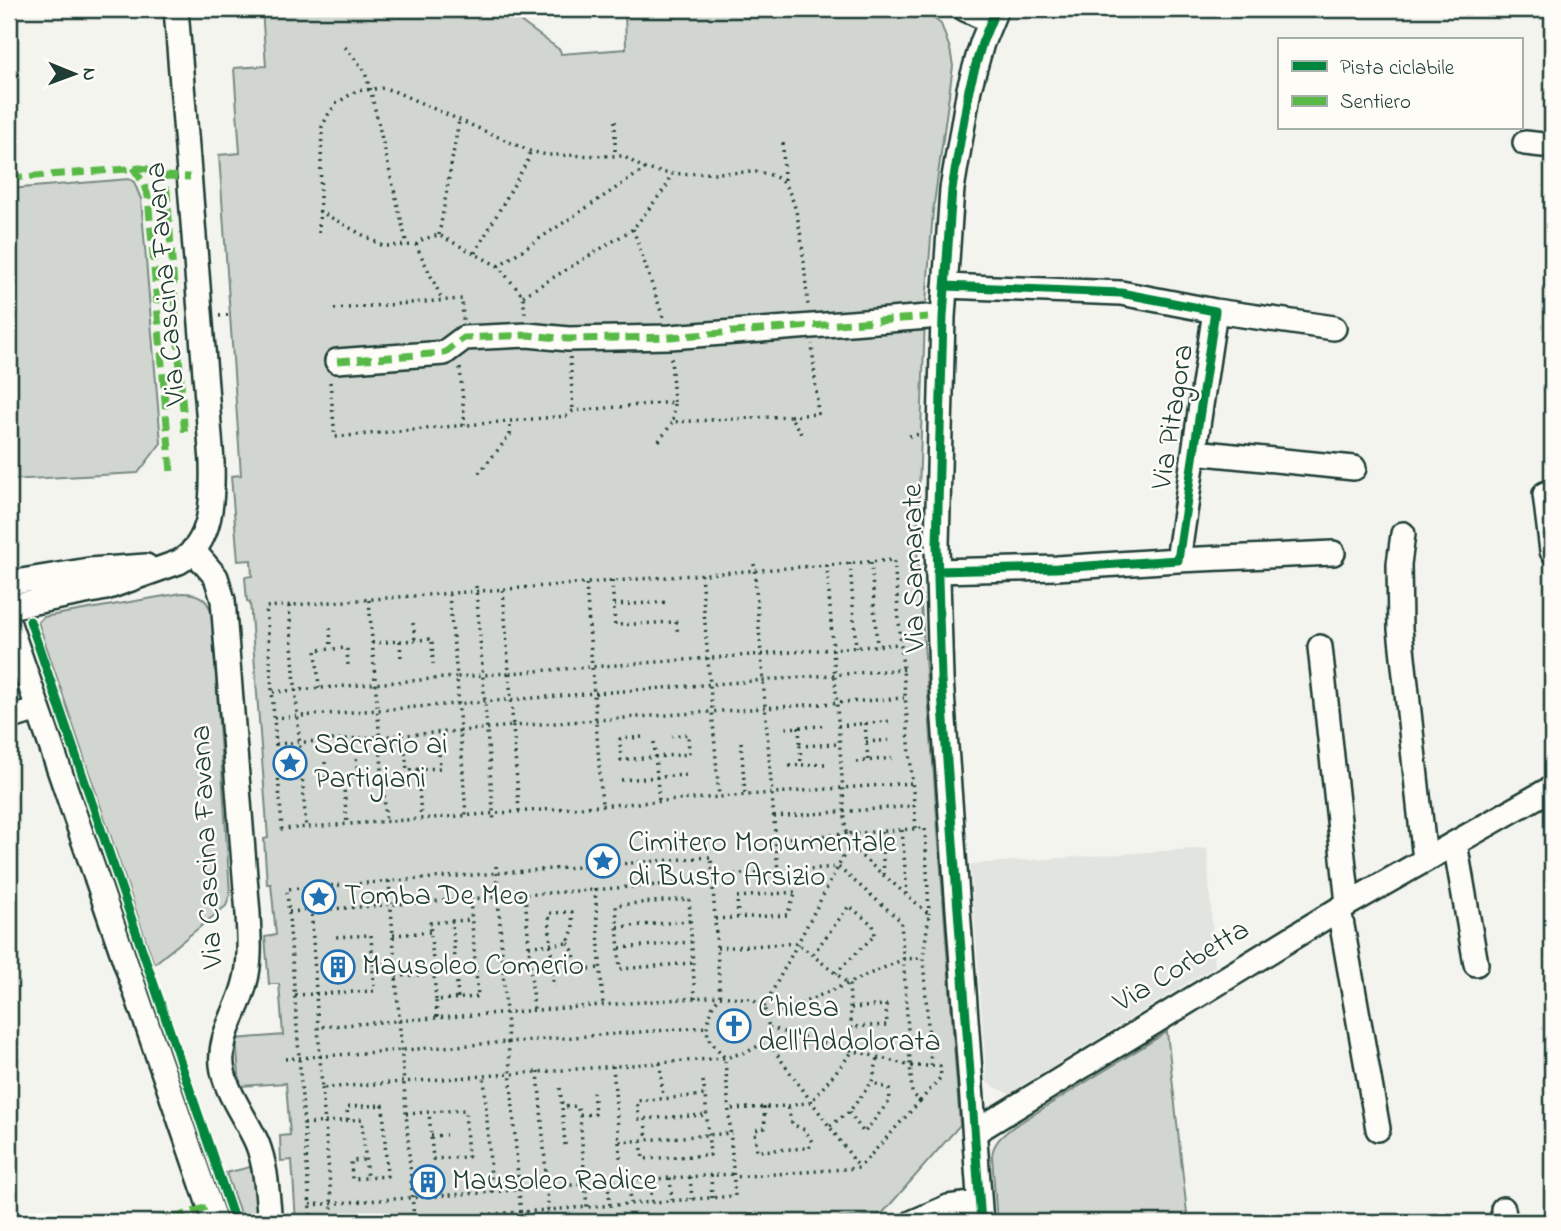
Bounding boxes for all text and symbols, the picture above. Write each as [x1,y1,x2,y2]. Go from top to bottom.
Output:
north arrow [38,38,108,108]
legend [1278,38,1522,130]
text: Pista ciclabile [1340,54,1455,84]
text: N [75,68,102,81]
text: Sentiero [1340,88,1411,118]
street label: Via Cascina Favana [134,160,200,409]
street label: Via Pitagora [1141,341,1207,494]
street label: Via Samarate [892,483,938,654]
street label: Via Cascina Favana [180,724,236,971]
place label: Sacrario ai Partigiani [314,724,448,802]
place icon: Sacrario ai Partigiani [271,744,309,782]
place label: Cimitero Monumentale di Busto Arsizio [628,822,897,900]
place icon: Cimitero Monumentale di Busto Arsizio [584,842,622,880]
place label: Tomba De Meo [344,875,529,919]
place icon: Tomba De Meo [300,878,338,916]
street label: Via Corbetta [1105,909,1258,1025]
place label: Mausoleo Comerio [362,945,584,989]
building icon: Mausoleo Comerio [319,948,357,986]
place label: Chiesa dell'Addolorata [758,987,941,1065]
church icon: Chiesa dell'Addolorata [715,1007,753,1045]
place label: Mausoleo Radice [452,1160,657,1204]
building icon: Mausoleo Radice [409,1163,447,1201]

